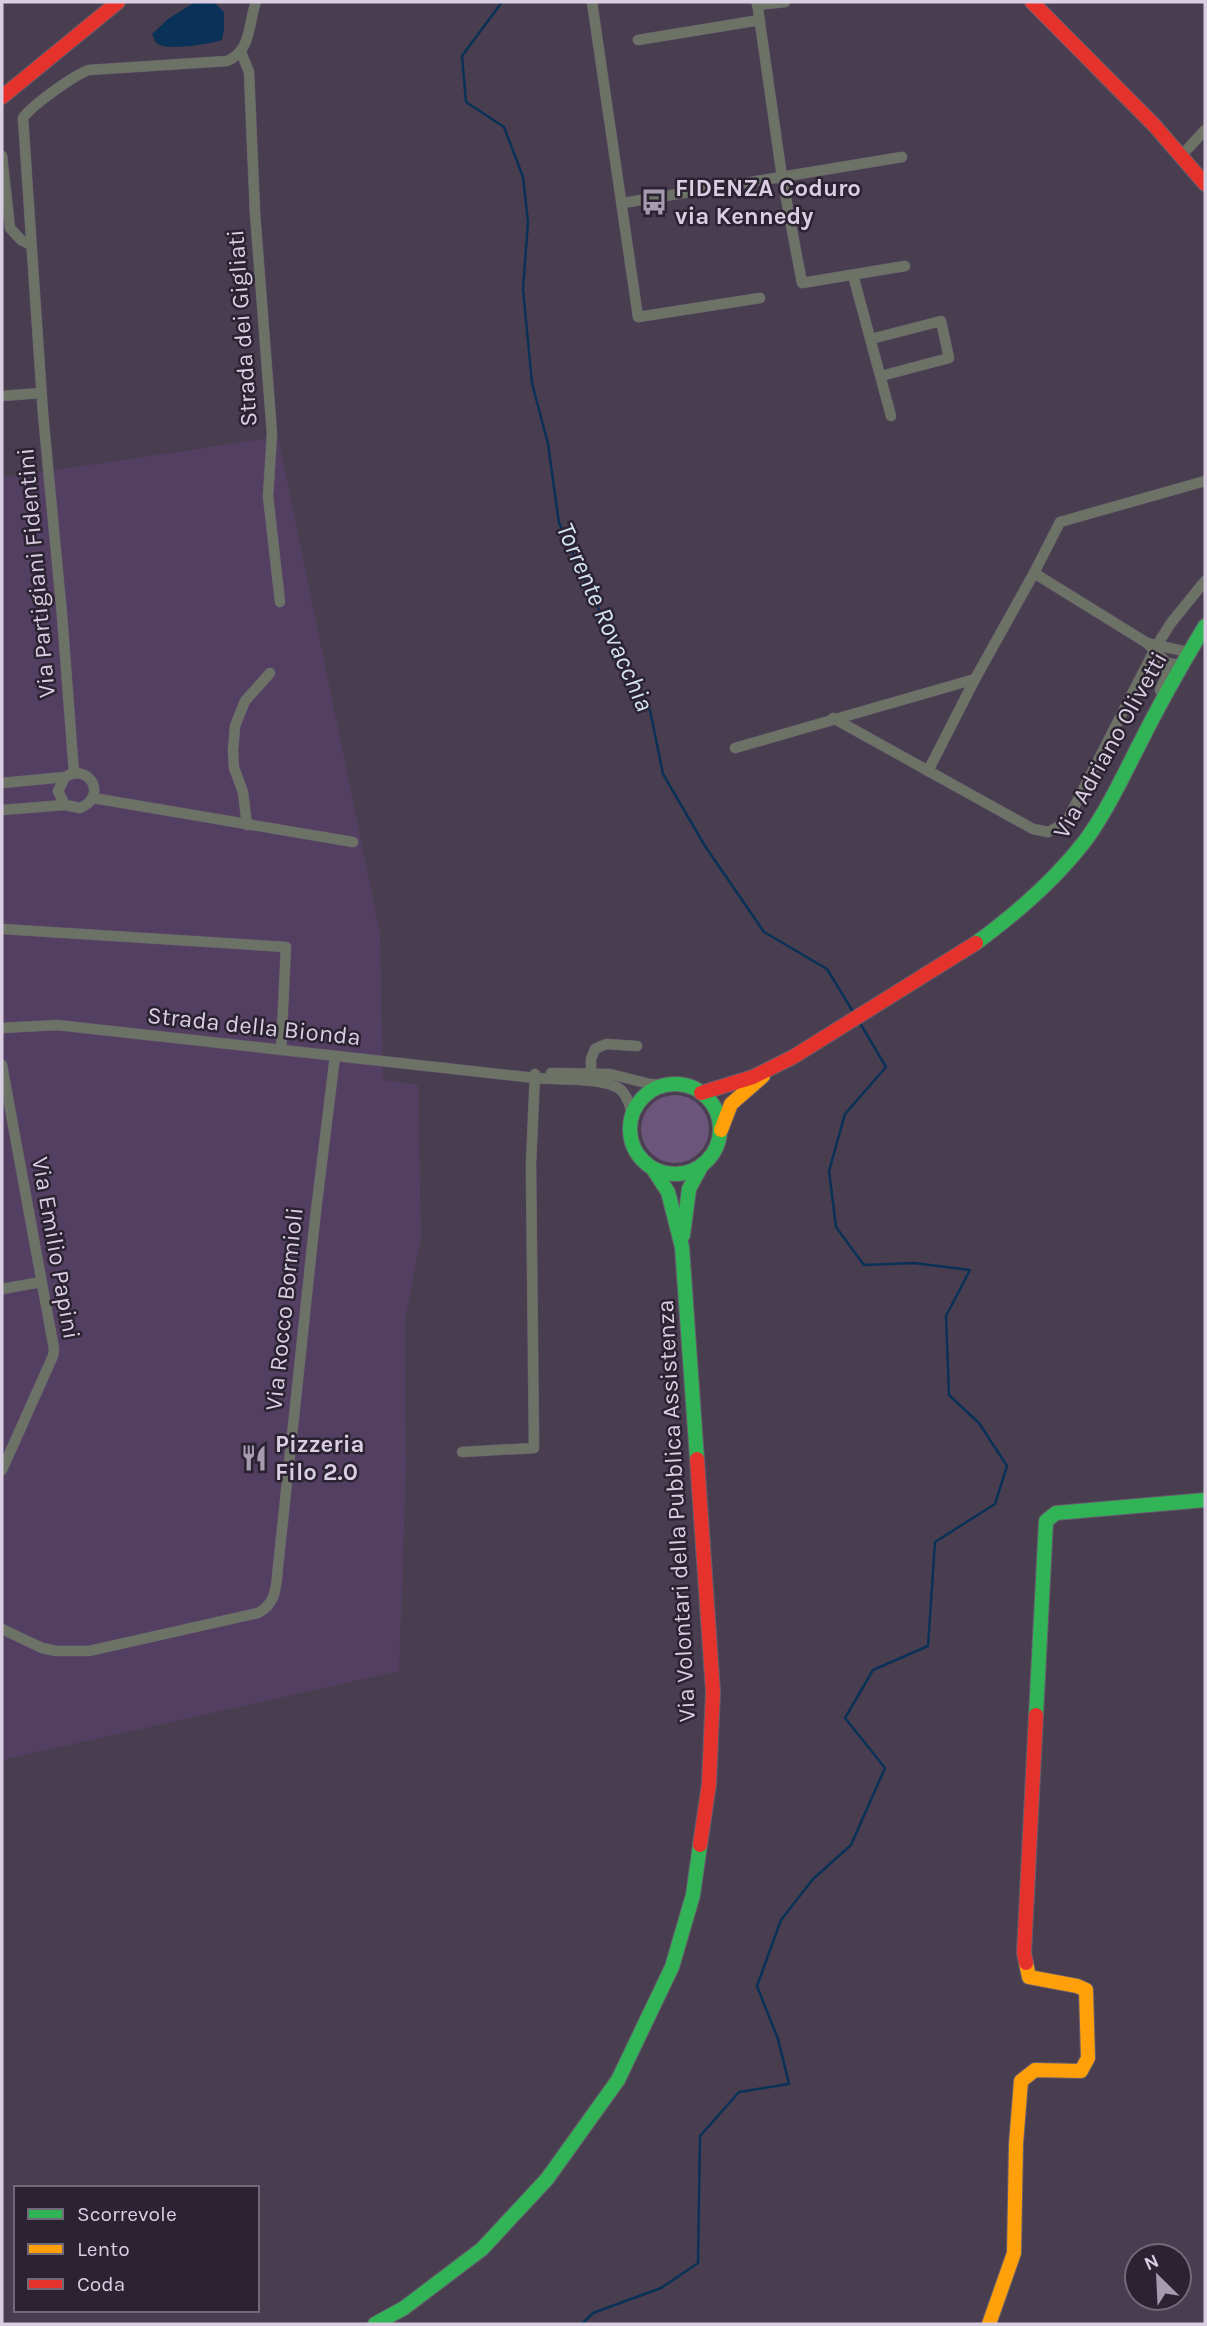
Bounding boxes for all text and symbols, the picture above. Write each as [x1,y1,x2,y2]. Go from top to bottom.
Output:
place label: FIDENZA Coduro via Kennedy [675,174,861,230]
bus stop icon: FIDENZA Coduro via Kennedy [639,187,669,217]
street label: Strada dei Gigliati [221,229,263,427]
street label: Via Partigiani Fidentini [11,447,61,699]
water label: Torrente Rovacchia [549,518,661,716]
street label: Via Adriano Olivetti [1047,647,1173,843]
street label: Strada della Bionda [146,1001,362,1051]
street label: Via Emilio Papini [26,1155,86,1341]
street label: Via Rocco Bormioli [259,1206,309,1412]
street label: Via Volontari della Pubblica Assistenza [651,1299,701,1723]
place label: Pizzeria Filo 2.0 [275,1430,365,1486]
restaurant icon: Pizzeria Filo 2.0 [239,1443,269,1473]
legend [14,2186,259,2312]
text: Scorrevole [77,2202,177,2226]
text: Lento [77,2237,130,2261]
north arrow [1123,2242,1193,2312]
text: N [1141,2250,1162,2275]
text: Coda [77,2272,125,2296]

